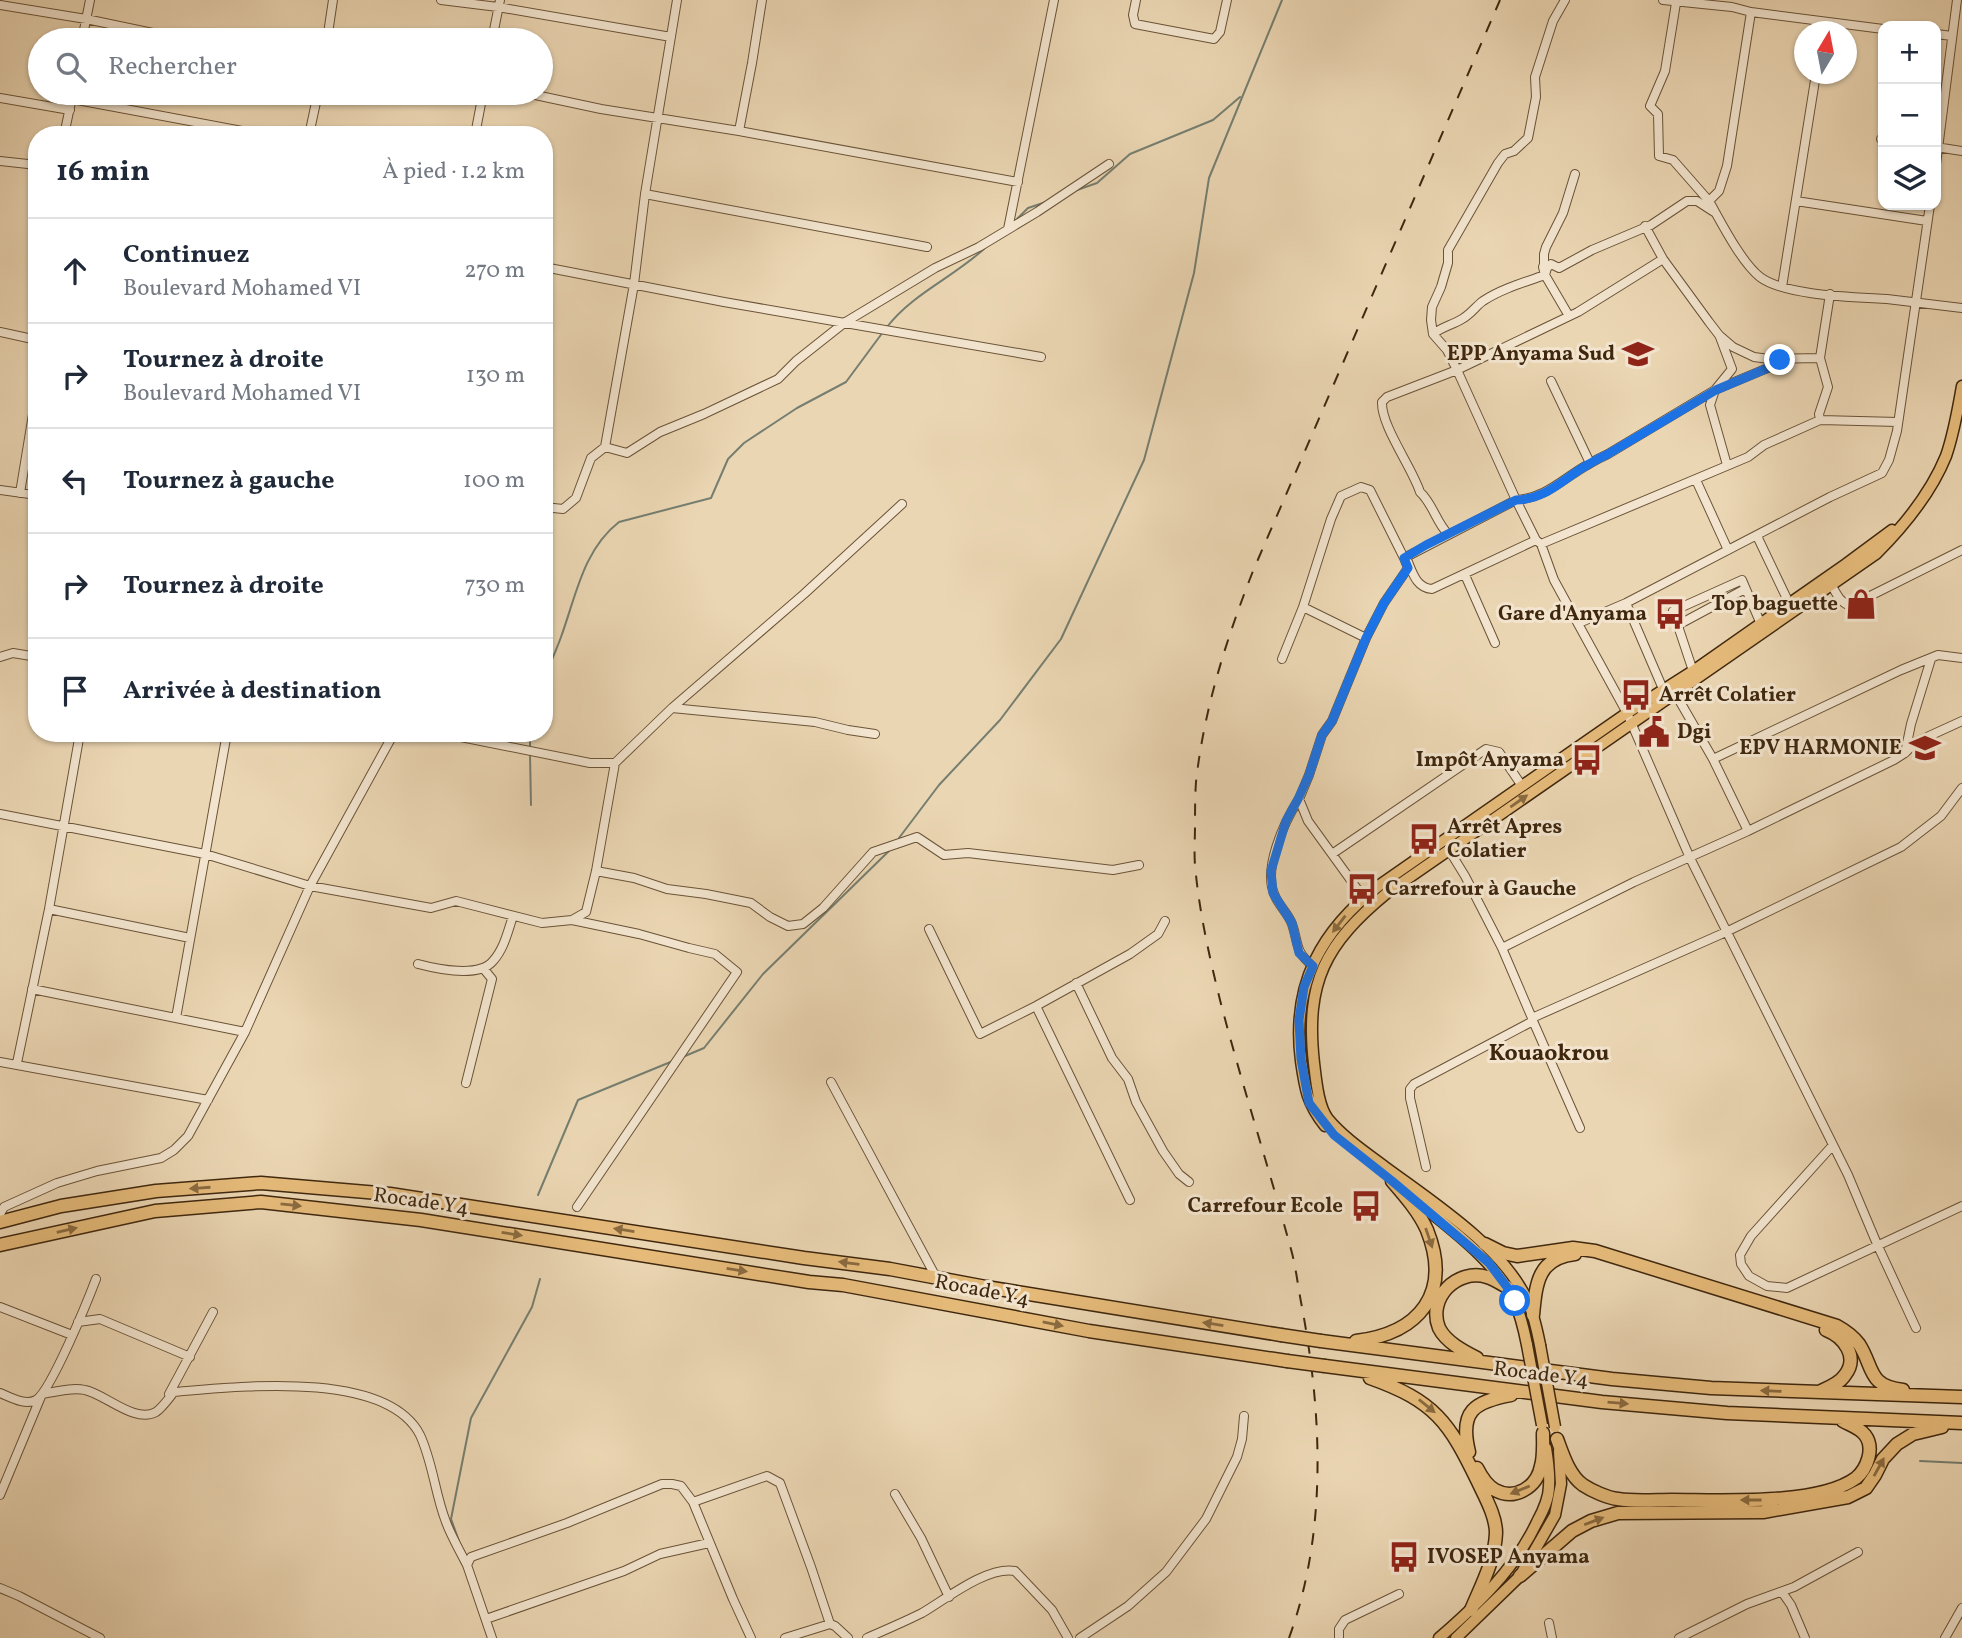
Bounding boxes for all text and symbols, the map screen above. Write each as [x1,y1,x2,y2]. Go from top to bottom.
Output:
north arrow [1794,21,1857,84]
map controls [1878,21,1941,210]
button: + [1878,21,1941,84]
search box [28,28,553,105]
icon: search [52,48,90,86]
text: Rechercher [108,49,237,85]
button: − [1878,84,1941,147]
button: layers [1878,147,1941,210]
text: 16 min [56,151,150,193]
text: À pied · 1.2 km [382,156,525,188]
text: Continuez [123,237,249,273]
icon: ahead [56,252,94,290]
text: 270 m [464,255,525,287]
text: Boulevard Mohamed VI [123,273,361,305]
school or university icon: EPP Anyama Sud [1621,337,1655,371]
place label: EPP Anyama Sud [1447,340,1615,369]
text: Tournez à droite [123,342,324,378]
route end [1764,344,1795,375]
icon: right [56,357,94,395]
text: 130 m [466,360,525,392]
text: Boulevard Mohamed VI [123,378,361,410]
icon: left [56,462,94,500]
text: Tournez à gauche [123,463,335,499]
text: 100 m [463,465,525,497]
icon: right [56,567,94,605]
text: Tournez à droite [123,568,324,604]
text: 730 m [464,570,525,602]
shop icon: Top baguette [1844,587,1878,621]
place label: Top baguette [1711,590,1838,619]
bus stop icon: Gare d'Anyama [1653,597,1687,631]
place label: Gare d'Anyama [1498,600,1647,629]
icon: arrive [56,672,94,710]
text: Arrivée à destination [123,673,382,709]
bus stop icon: Arrêt Colatier [1619,678,1653,712]
place label: Arrêt Colatier [1659,681,1796,710]
public building icon: Dgi [1637,715,1671,749]
place label: Dgi [1677,718,1711,747]
school or university icon: EPV HARMONIE [1908,731,1942,765]
place label: EPV HARMONIE [1739,734,1902,763]
bus stop icon: Impôt Anyama [1570,743,1604,777]
place label: Impôt Anyama [1416,746,1564,775]
one-way arrow [1510,794,1528,808]
place label: Arrêt Apres Colatier [1447,813,1562,866]
bus stop icon: Arrêt Apres Colatier [1407,822,1441,856]
bus stop icon: Carrefour à Gauche [1345,872,1379,906]
place label: Carrefour à Gauche [1385,875,1576,904]
one-way arrow [1332,915,1347,932]
district label: Kouaokrou [1489,1038,1609,1070]
street label: Rocade Y4 [371,1181,471,1223]
one-way arrow [189,1183,211,1194]
bus stop icon: Carrefour Ecole [1349,1189,1383,1223]
place label: Carrefour Ecole [1187,1192,1343,1221]
one-way arrow [281,1200,303,1211]
one-way arrow [613,1224,635,1235]
one-way arrow [56,1225,78,1236]
one-way arrow [1424,1227,1435,1248]
one-way arrow [502,1229,524,1240]
one-way arrow [838,1258,860,1269]
one-way arrow [726,1265,748,1276]
street label: Rocade Y4 [932,1268,1032,1314]
route start [1499,1285,1530,1316]
one-way arrow [1202,1318,1224,1329]
one-way arrow [1042,1319,1064,1330]
street label: Rocade Y4 [1492,1355,1590,1395]
one-way arrow [1760,1385,1782,1396]
one-way arrow [1607,1398,1629,1409]
one-way arrow [1417,1399,1435,1414]
one-way arrow [1873,1458,1885,1477]
one-way arrow [1509,1485,1530,1496]
one-way arrow [1739,1494,1761,1506]
one-way arrow [1584,1515,1605,1526]
bus stop icon: IVOSEP Anyama [1387,1540,1421,1574]
place label: IVOSEP Anyama [1427,1543,1590,1572]

